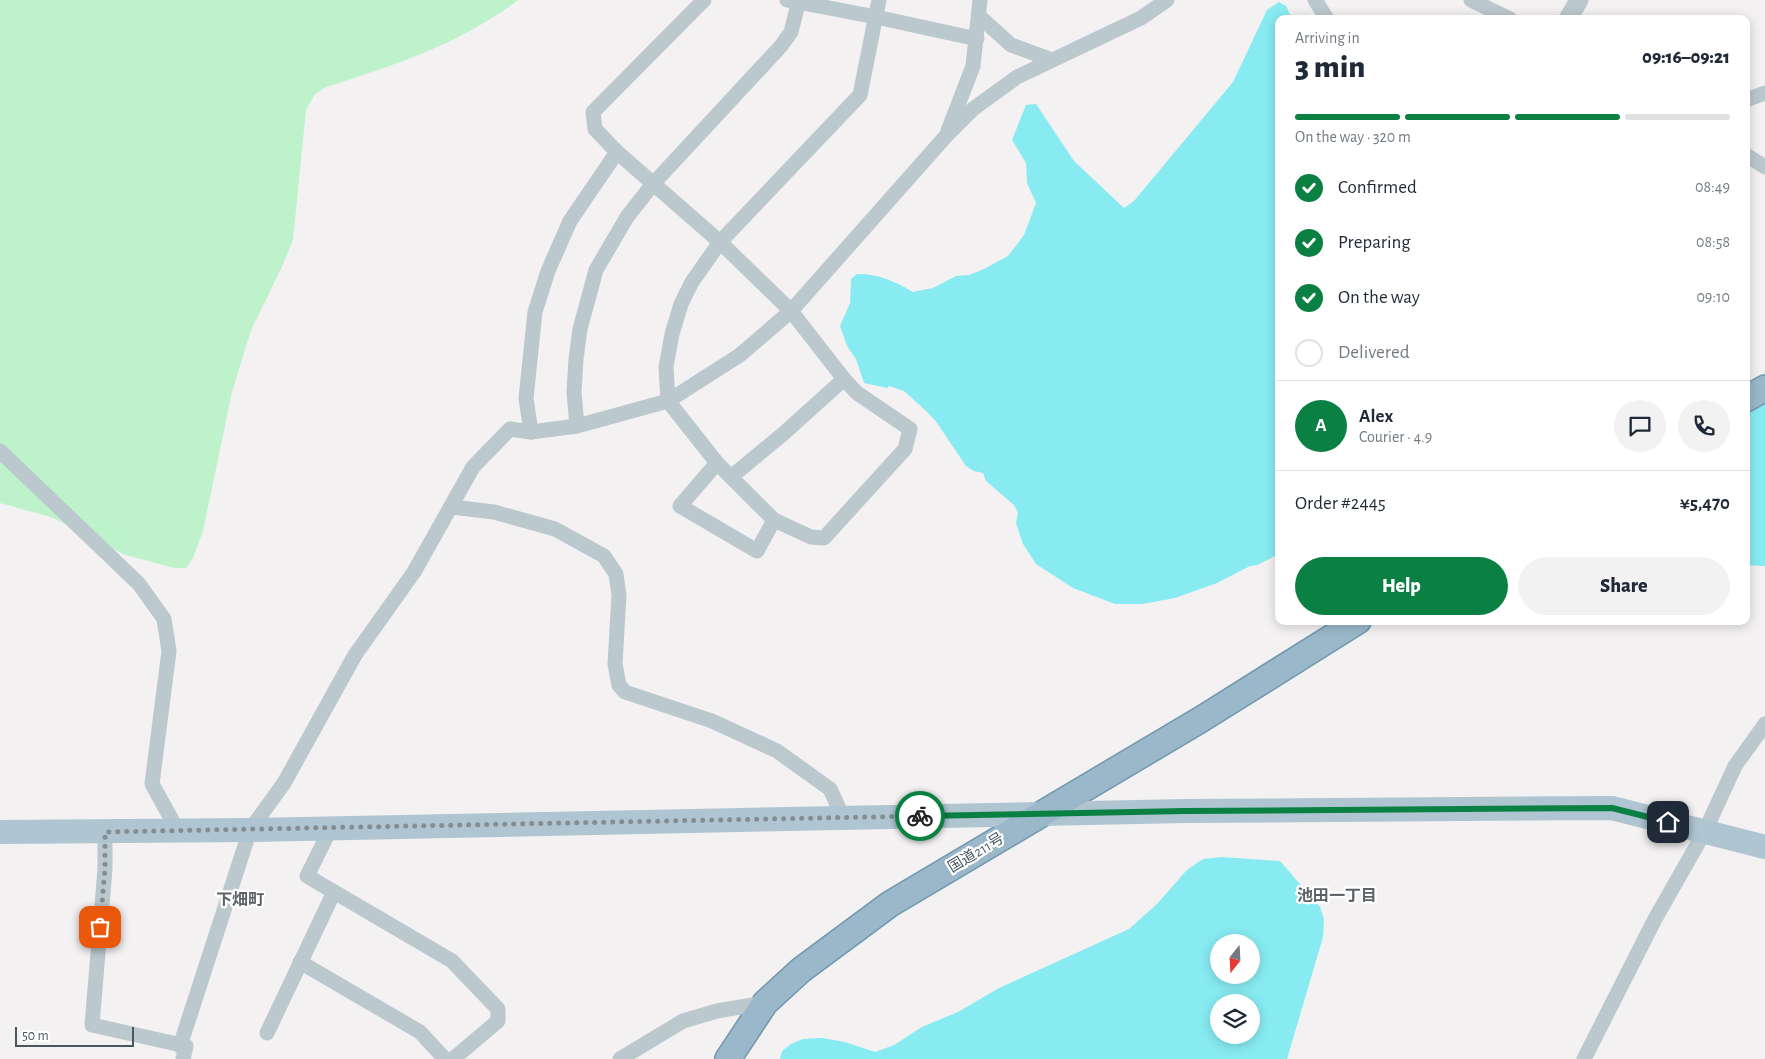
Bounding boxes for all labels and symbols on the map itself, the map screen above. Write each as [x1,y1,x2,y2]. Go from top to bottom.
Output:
courier [895,791,945,841]
pin [1647,801,1689,843]
street label: 国道211号 [945,830,1007,875]
district label: 池田一丁目 [1297,887,1377,904]
district label: 下畑町 [216,891,264,908]
pin [79,906,121,948]
north arrow [1210,934,1260,984]
scale bar [15,1024,134,1047]

